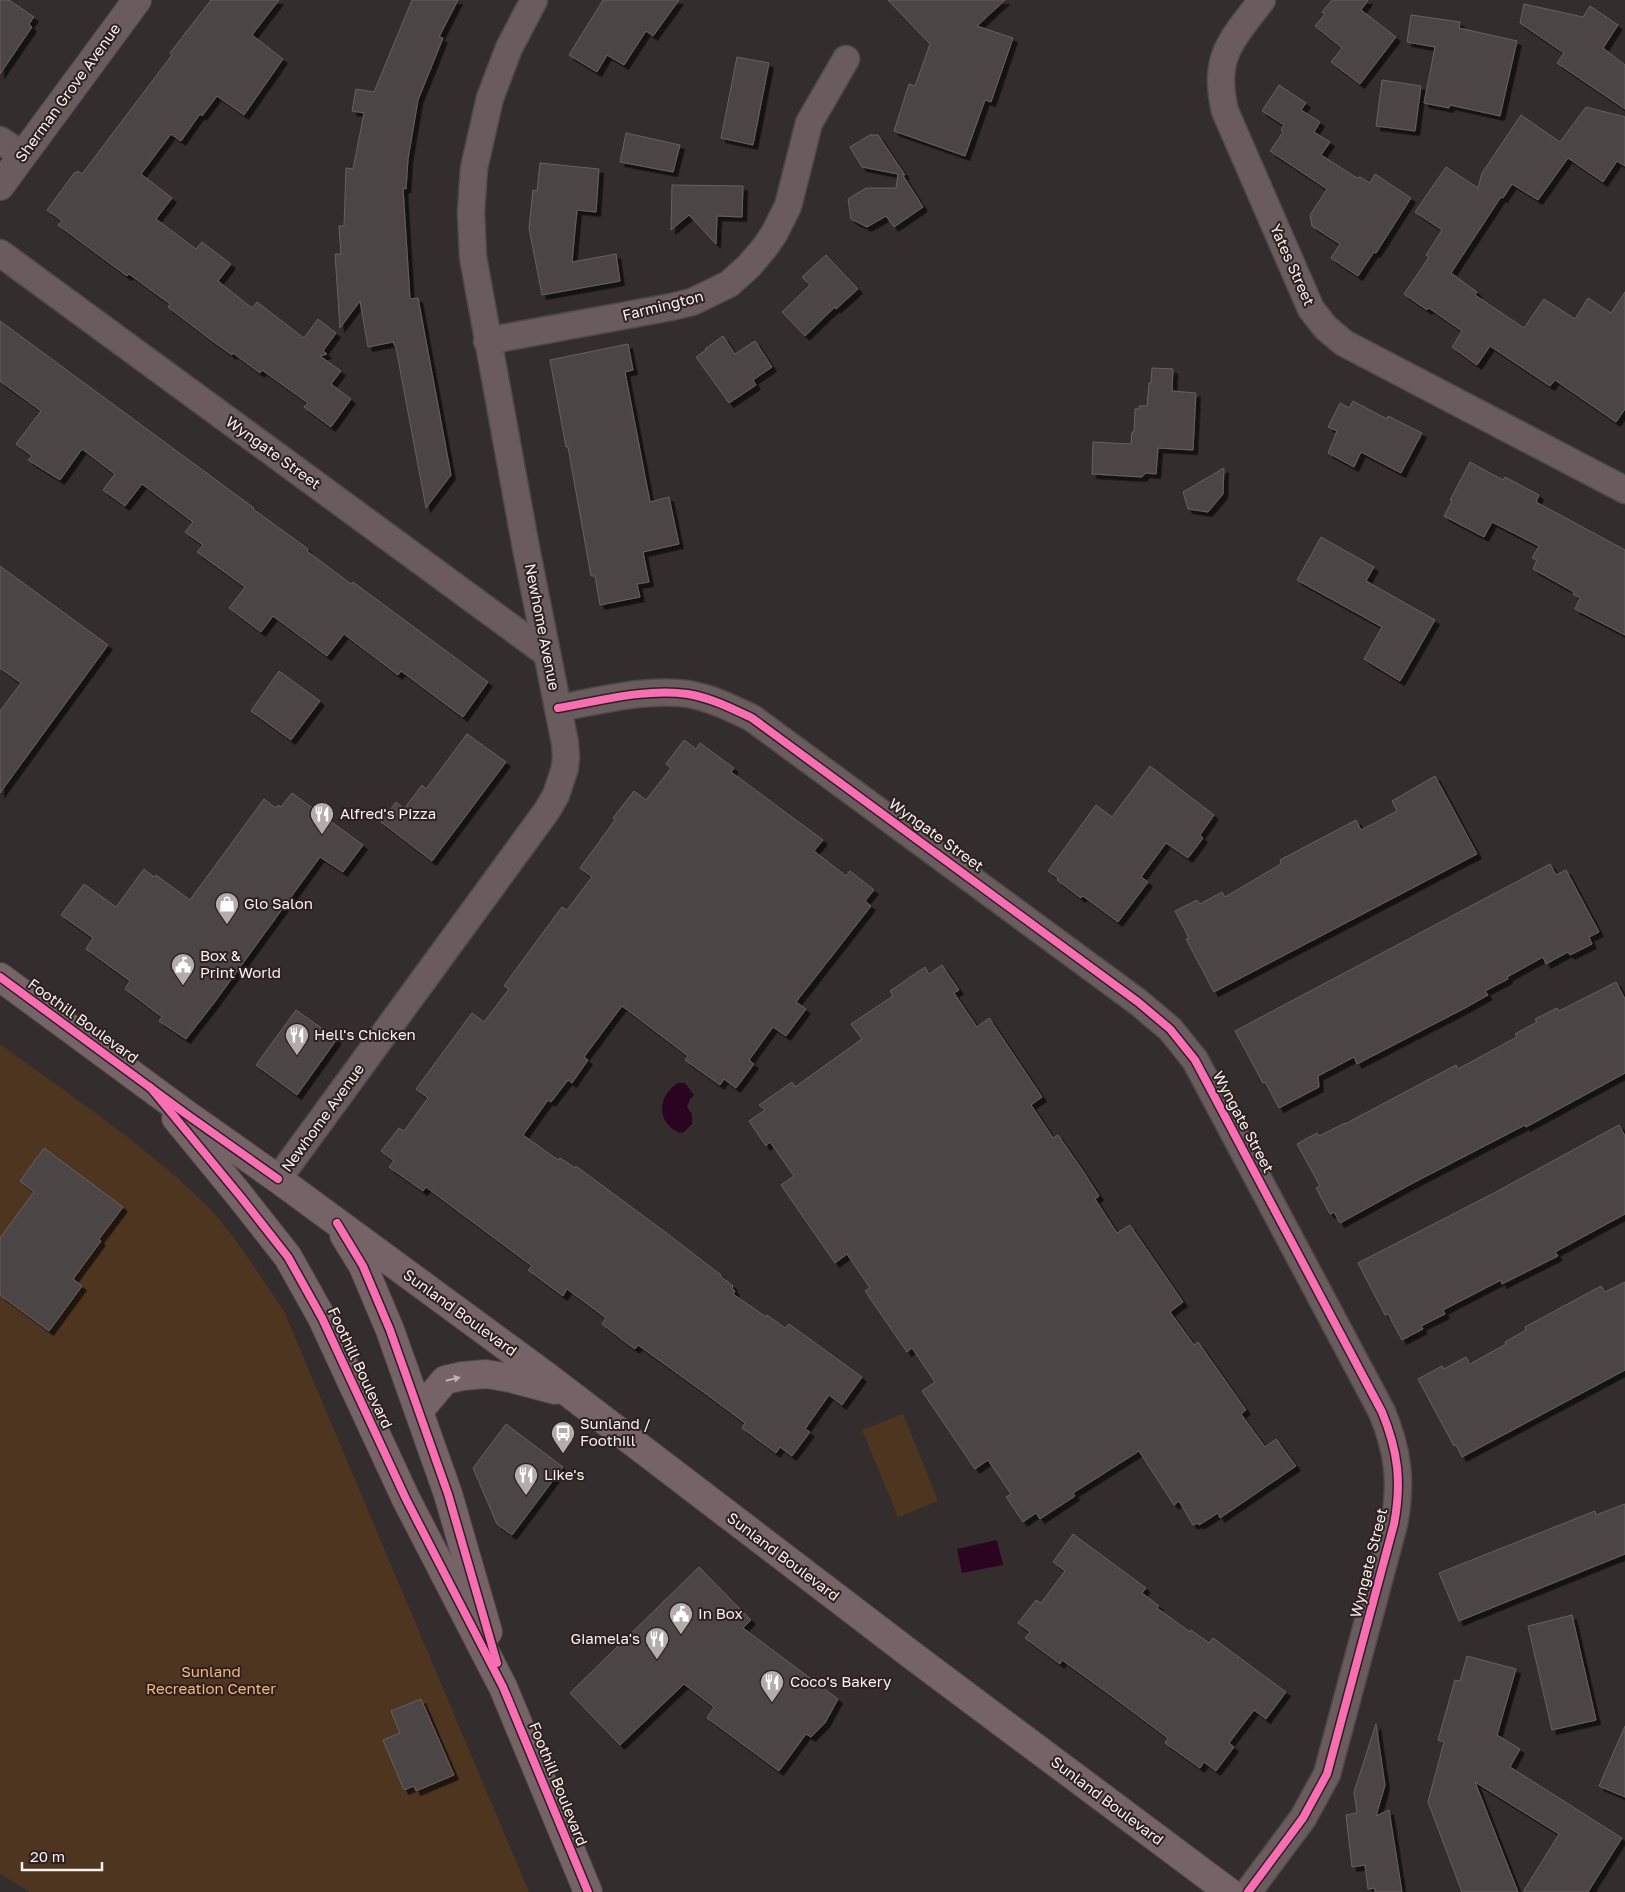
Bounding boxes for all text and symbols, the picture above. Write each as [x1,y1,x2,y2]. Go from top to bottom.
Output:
street label: Sherman Grove Avenue [11,19,124,165]
street label: Yates Street [1267,221,1319,308]
street label: Farmington [620,286,705,324]
street label: Wyngate Street [223,412,324,493]
street label: Newhome Avenue [522,562,564,692]
street label: Wyngate Street [886,794,987,875]
restaurant icon: Alfred's Pizza [309,801,335,835]
place label: Alfred's Pizza [340,804,436,822]
shop icon: Glo Salon [214,891,240,925]
place label: Glo Salon [244,894,313,912]
place label: Box & Print World [200,946,281,981]
public building icon: Box & Print World [170,952,196,986]
street label: Foothill Boulevard [25,974,142,1066]
restaurant icon: Hell's Chicken [284,1022,310,1056]
place label: Hell's Chicken [314,1025,416,1043]
street label: Newhome Avenue [277,1060,368,1175]
street label: Wyngate Street [1210,1068,1278,1175]
street label: Sunland Boulevard [400,1265,521,1359]
street label: Foothill Boulevard [325,1304,397,1431]
one-way arrow [446,1375,461,1383]
place label: Sunland / Foothill [580,1414,651,1449]
bus stop icon: Sunland / Foothill [550,1420,576,1454]
restaurant icon: Like's [513,1462,539,1496]
place label: Like's [544,1465,585,1483]
street label: Wyngate Street [1346,1506,1390,1619]
street label: Sunland Boulevard [724,1508,843,1604]
public building icon: In Box [668,1601,694,1635]
place label: In Box [698,1604,743,1622]
restaurant icon: Giamela's [644,1626,670,1660]
place label: Giamela's [571,1629,640,1647]
park label: Sunland Recreation Center [146,1662,276,1697]
restaurant icon: Coco's Bakery [759,1669,785,1703]
place label: Coco's Bakery [790,1672,892,1690]
street label: Foothill Boulevard [526,1719,592,1848]
street label: Sunland Boulevard [1048,1752,1167,1848]
scale bar [22,1840,102,1872]
text: 20 m [30,1847,65,1865]

